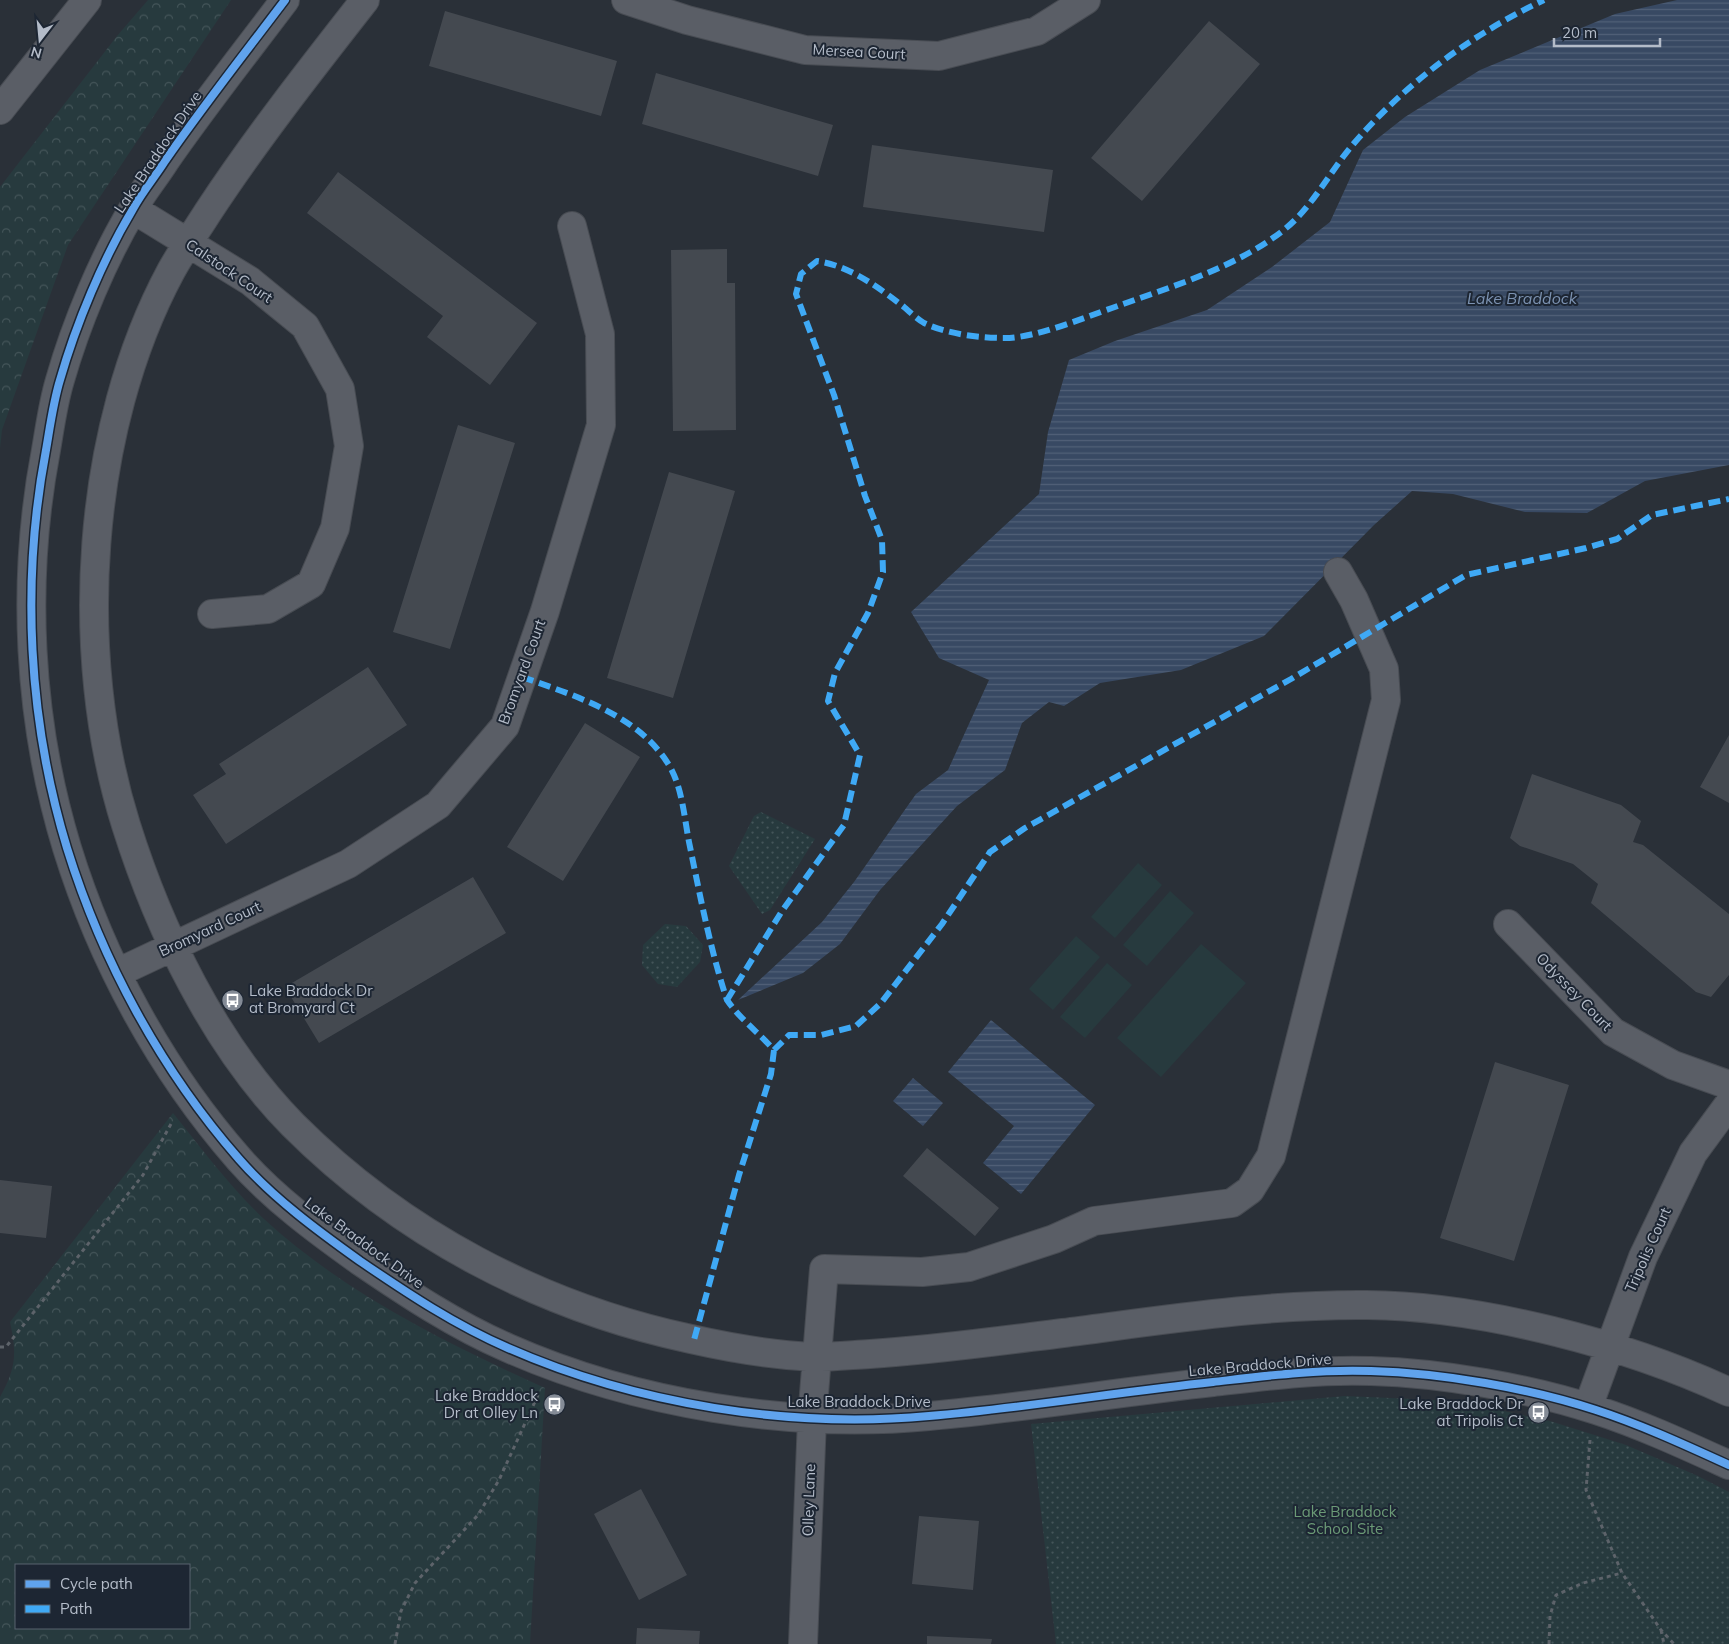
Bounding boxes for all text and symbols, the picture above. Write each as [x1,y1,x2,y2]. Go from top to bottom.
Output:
north arrow [15,15,65,65]
scale bar [1554,15,1660,47]
text: 20 m [1562,23,1597,42]
street label: Mersea Court [812,40,906,63]
text: N [29,42,44,63]
street label: Lake Braddock Drive [110,87,206,216]
street label: Calstock Court [182,235,276,307]
water label: Lake Braddock [1467,288,1578,308]
street label: Bromyard Court [494,617,549,727]
street label: Bromyard Court [156,897,264,960]
street label: Odyssey Court [1532,949,1616,1035]
place label: Lake Braddock Dr at Bromyard Ct [249,981,373,1017]
bus stop icon: Lake Braddock Dr at Bromyard Ct [221,988,245,1012]
street label: Lake Braddock Drive [301,1193,428,1292]
street label: Tripolis Court [1620,1204,1675,1295]
street label: Lake Braddock Drive [1188,1349,1332,1380]
place label: Lake Braddock Dr at Olley Ln [435,1386,538,1422]
street label: Lake Braddock Drive [787,1392,931,1411]
bus stop icon: Lake Braddock Dr at Olley Ln [542,1393,566,1417]
place label: Lake Braddock Dr at Tripolis Ct [1399,1394,1524,1430]
bus stop icon: Lake Braddock Dr at Tripolis Ct [1527,1401,1551,1425]
street label: Olley Lane [798,1463,819,1537]
park label: Lake Braddock School Site [1293,1502,1397,1538]
legend [15,1564,190,1629]
text: Cycle path [60,1574,133,1593]
text: Path [60,1599,92,1618]

